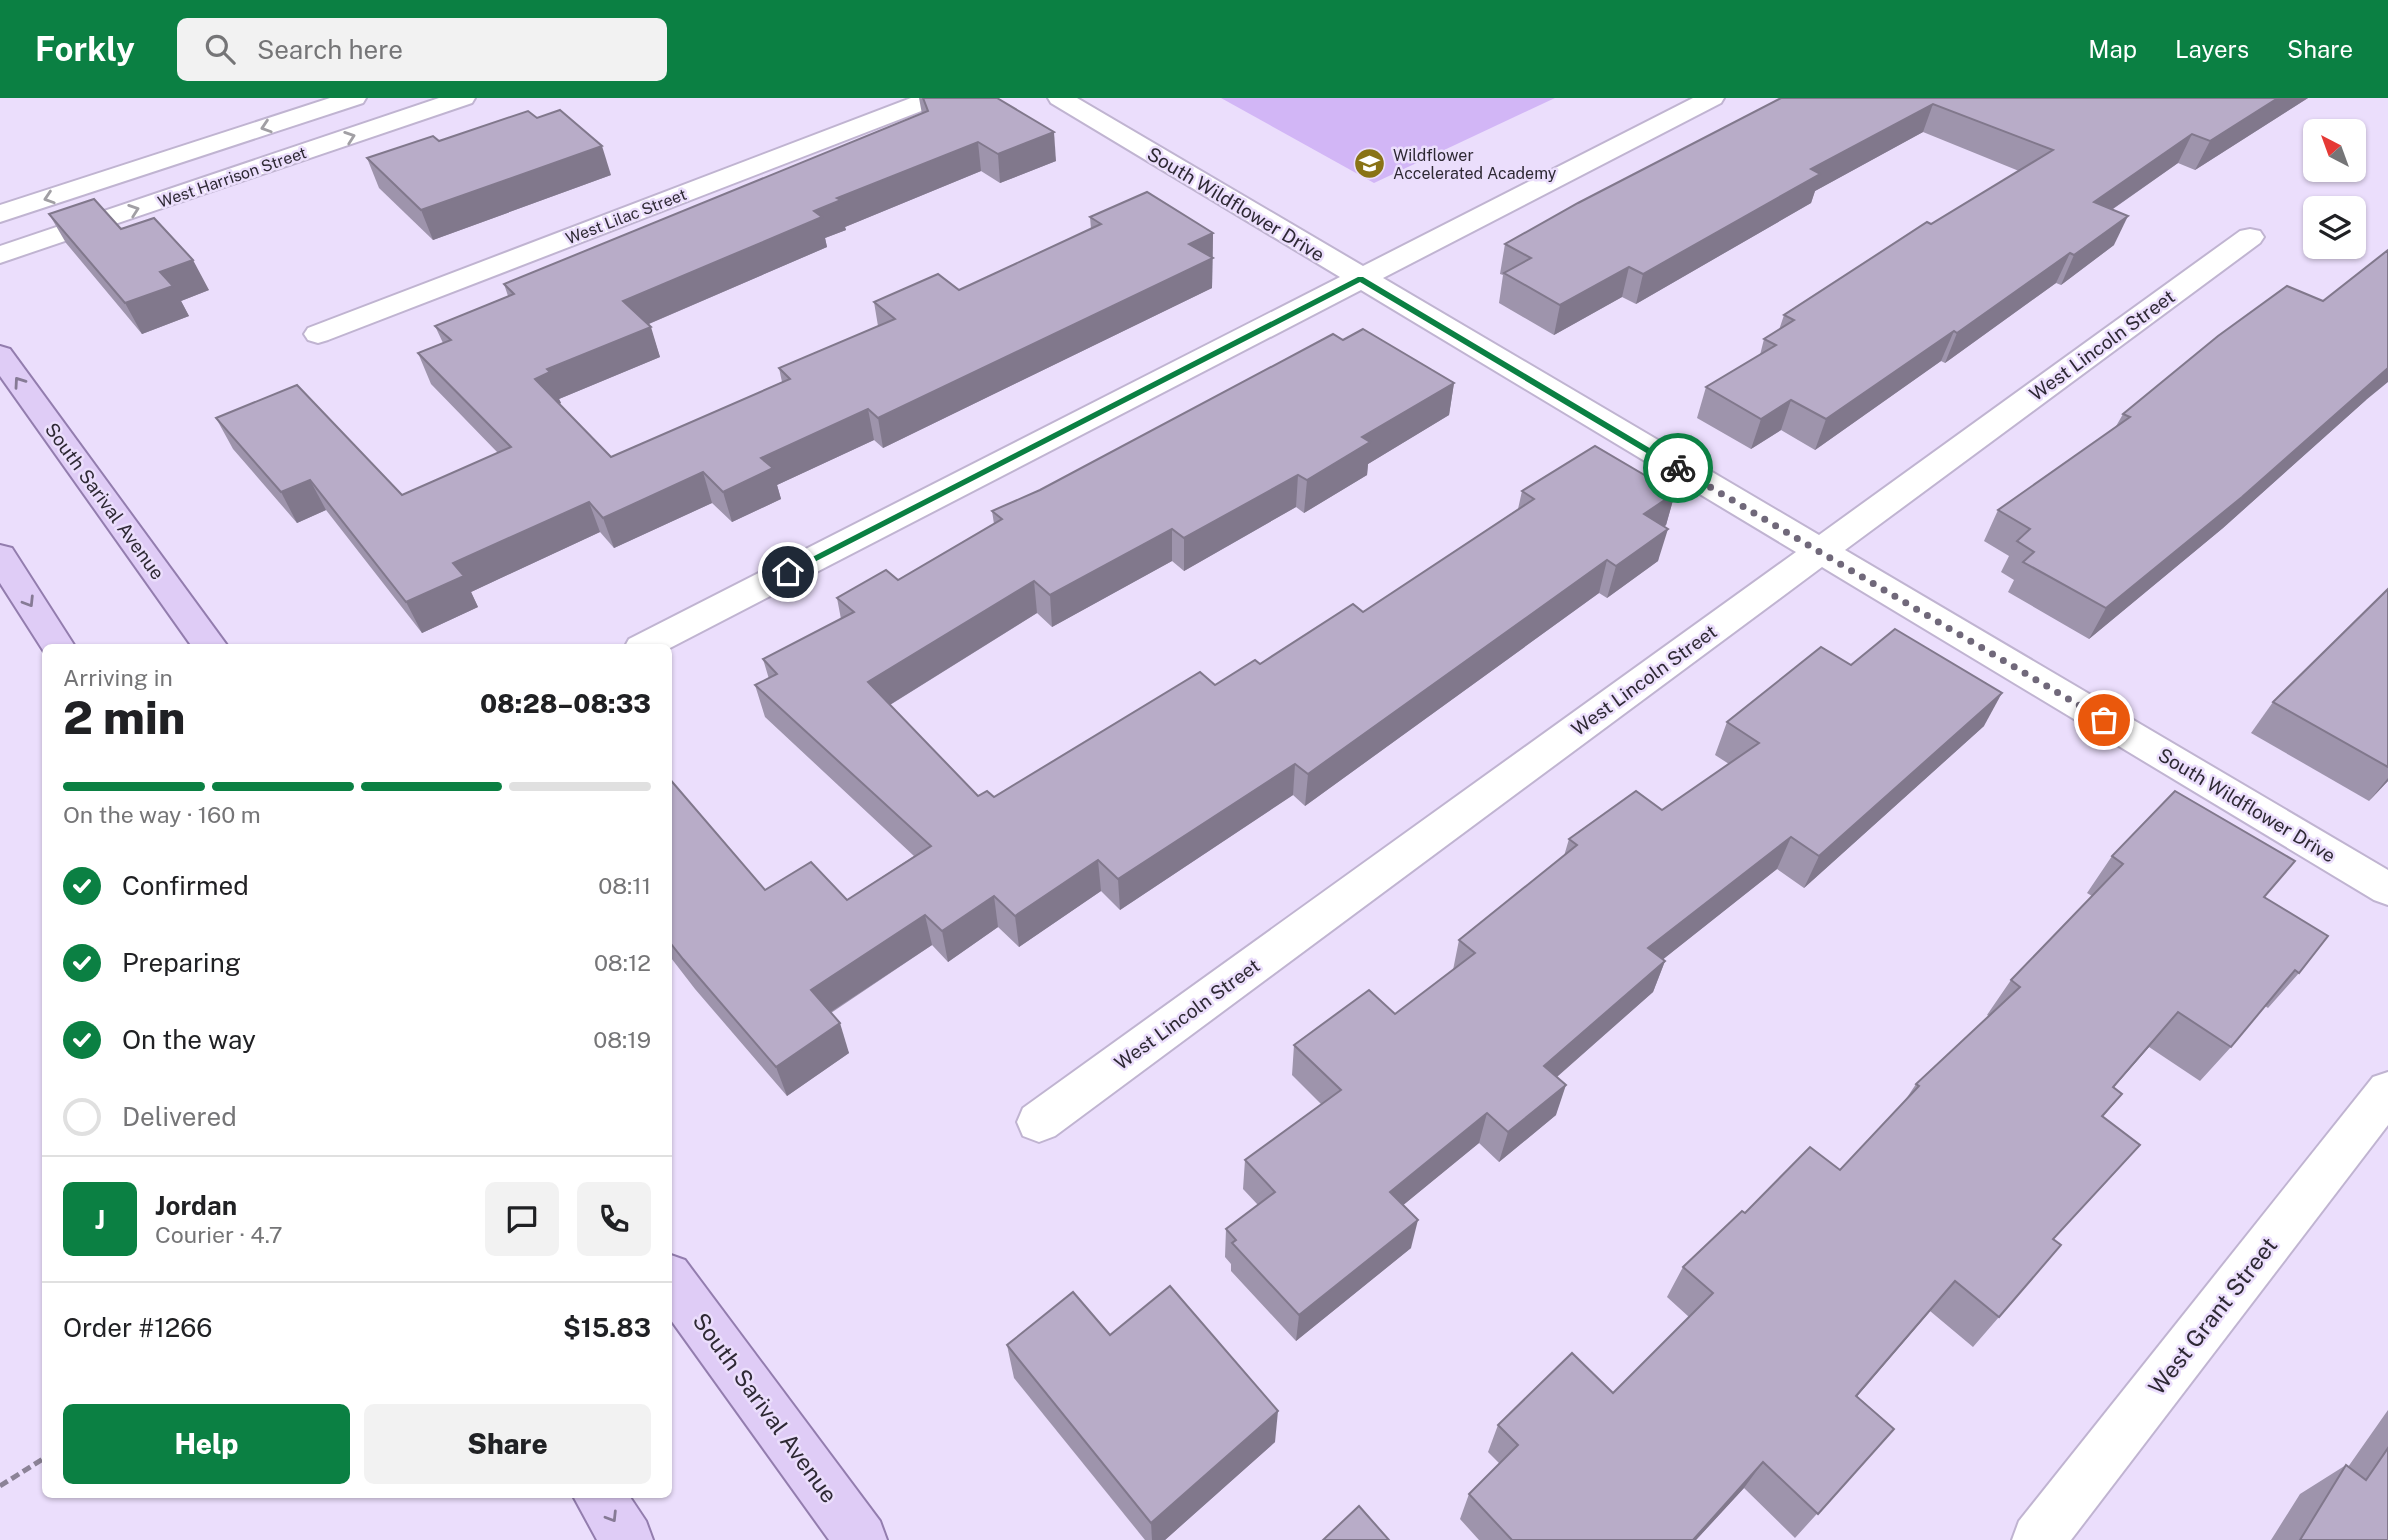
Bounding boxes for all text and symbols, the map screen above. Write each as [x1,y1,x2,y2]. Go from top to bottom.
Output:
search box [177,18,667,81]
text: Forkly [35,30,135,68]
icon: search [201,30,239,68]
text: Search here [257,34,403,65]
text: Map [2088,35,2137,63]
text: Layers [2175,35,2249,63]
text: Share [2287,35,2353,63]
one-way arrow [260,119,272,133]
north arrow [2303,119,2366,182]
map controls [2303,119,2366,259]
one-way arrow [343,130,355,145]
street label: South Wildflower Drive [1143,142,1329,266]
street label: West Harrison Street [155,143,309,212]
place label: Wildflower Accelerated Academy [1393,146,1557,183]
school or university icon: Wildflower Accelerated Academy [1353,147,1387,181]
street label: West Lilac Street [563,185,689,248]
one-way arrow [44,190,56,204]
button: layers [2303,196,2366,259]
one-way arrow [128,204,140,218]
street label: West Lincoln Street [2025,285,2179,405]
one-way arrow [15,377,27,390]
street label: South Sarival Avenue [41,418,169,584]
courier [1643,433,1713,503]
icon: bike [1659,449,1697,487]
pin [758,542,818,602]
icon: home [769,553,807,591]
one-way arrow [21,594,34,607]
street label: West Lincoln Street [1567,620,1721,740]
text: Arriving in [63,664,173,691]
text: 08:28–08:33 [480,688,651,719]
text: 2 min [63,690,185,744]
pin [2074,690,2134,750]
icon: bag [2085,701,2123,739]
street label: South Wildflower Drive [2154,743,2340,867]
text: On the way · 160 m [63,801,261,828]
icon: check [63,867,101,905]
text: Confirmed [122,870,249,901]
text: 08:11 [598,872,651,899]
icon: check [63,944,101,982]
text: Preparing [122,947,241,978]
text: 08:12 [594,949,651,976]
street label: West Lincoln Street [1110,954,1264,1074]
icon: check [63,1021,101,1059]
text: On the way [122,1024,256,1055]
text: 08:19 [593,1026,651,1053]
text: Delivered [122,1101,237,1132]
button: chat [485,1182,559,1256]
button: phone [577,1182,651,1256]
text: Jordan [155,1190,237,1221]
text: J [95,1204,105,1235]
text: Courier · 4.7 [155,1221,283,1248]
street label: West Grant Street [2143,1232,2282,1400]
street label: South Sarival Avenue [688,1308,843,1508]
text: Order #1266 [63,1312,213,1343]
text: $15.83 [563,1312,651,1343]
button: Help [63,1404,350,1484]
button: Share [364,1404,651,1484]
one-way arrow [604,1510,617,1523]

